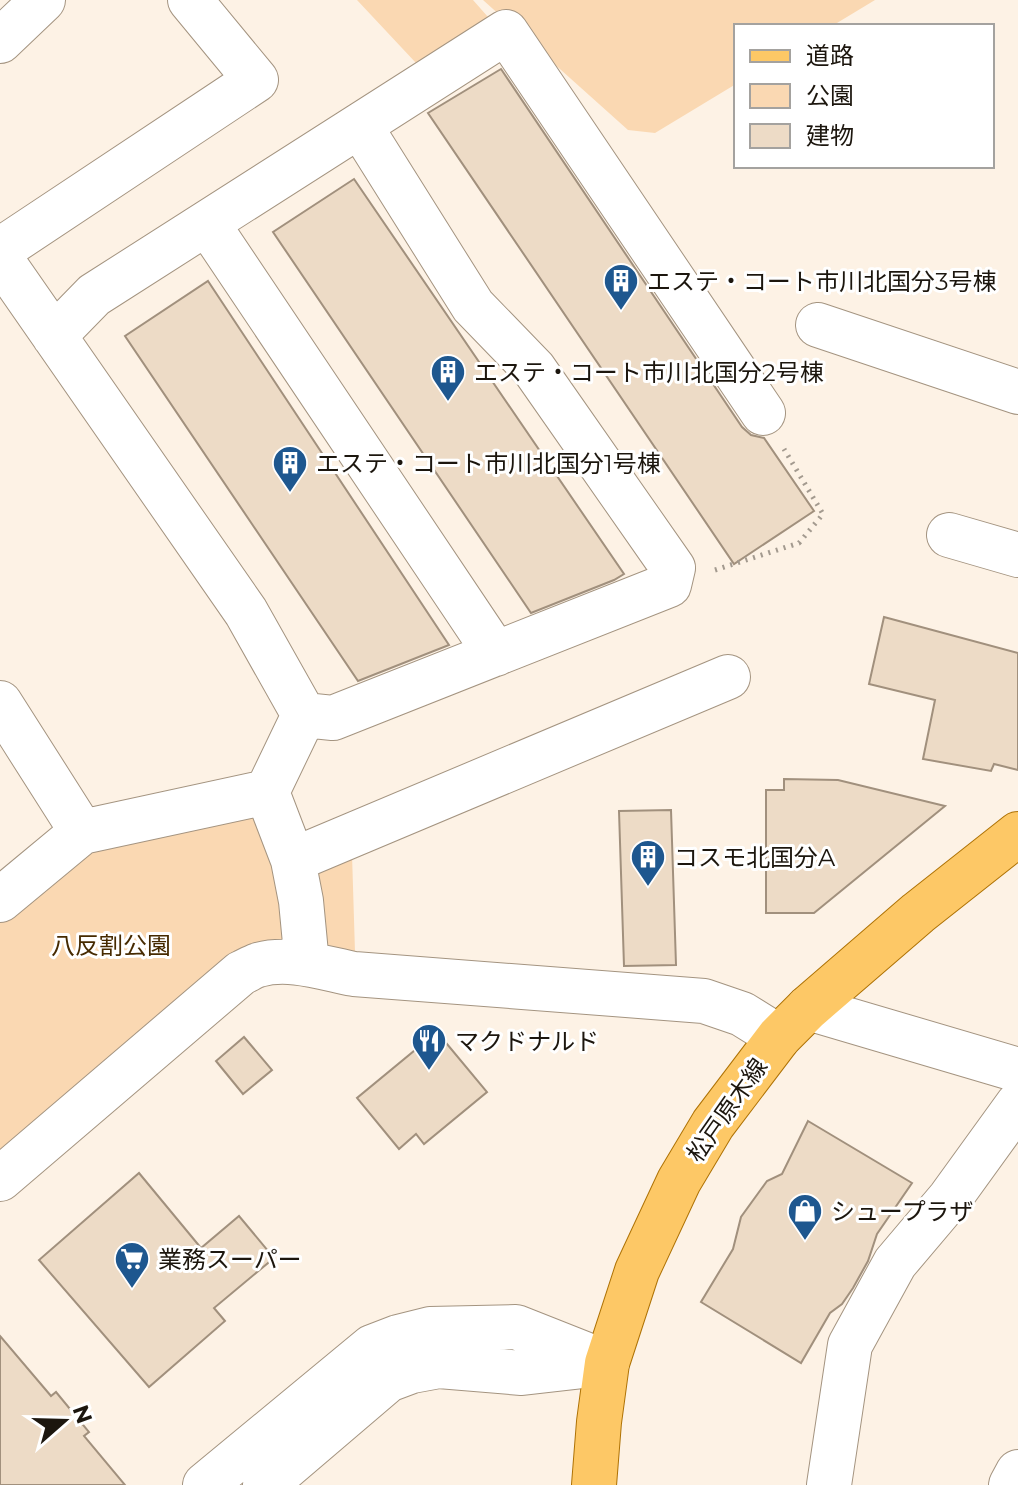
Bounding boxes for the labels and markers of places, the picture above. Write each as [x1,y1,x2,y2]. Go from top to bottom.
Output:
building icon: エステ・コート市川北国分3号棟 [602,262,640,312]
place label: エステ・コート市川北国分3号棟 [647,267,997,296]
building icon: エステ・コート市川北国分2号棟 [429,353,467,403]
place label: エステ・コート市川北国分2号棟 [474,358,824,387]
building icon: エステ・コート市川北国分1号棟 [271,444,309,494]
place label: エステ・コート市川北国分1号棟 [316,449,661,478]
building icon: コスモ北国分A [629,838,667,888]
place label: コスモ北国分A [674,843,836,872]
restaurant icon: マクドナルド [410,1022,448,1072]
place label: マクドナルド [455,1027,599,1056]
shop icon: シュープラザ [786,1192,824,1242]
place label: シュープラザ [831,1197,974,1226]
supermarket icon: 業務スーパー [113,1240,151,1290]
place label: 業務スーパー [158,1245,302,1274]

